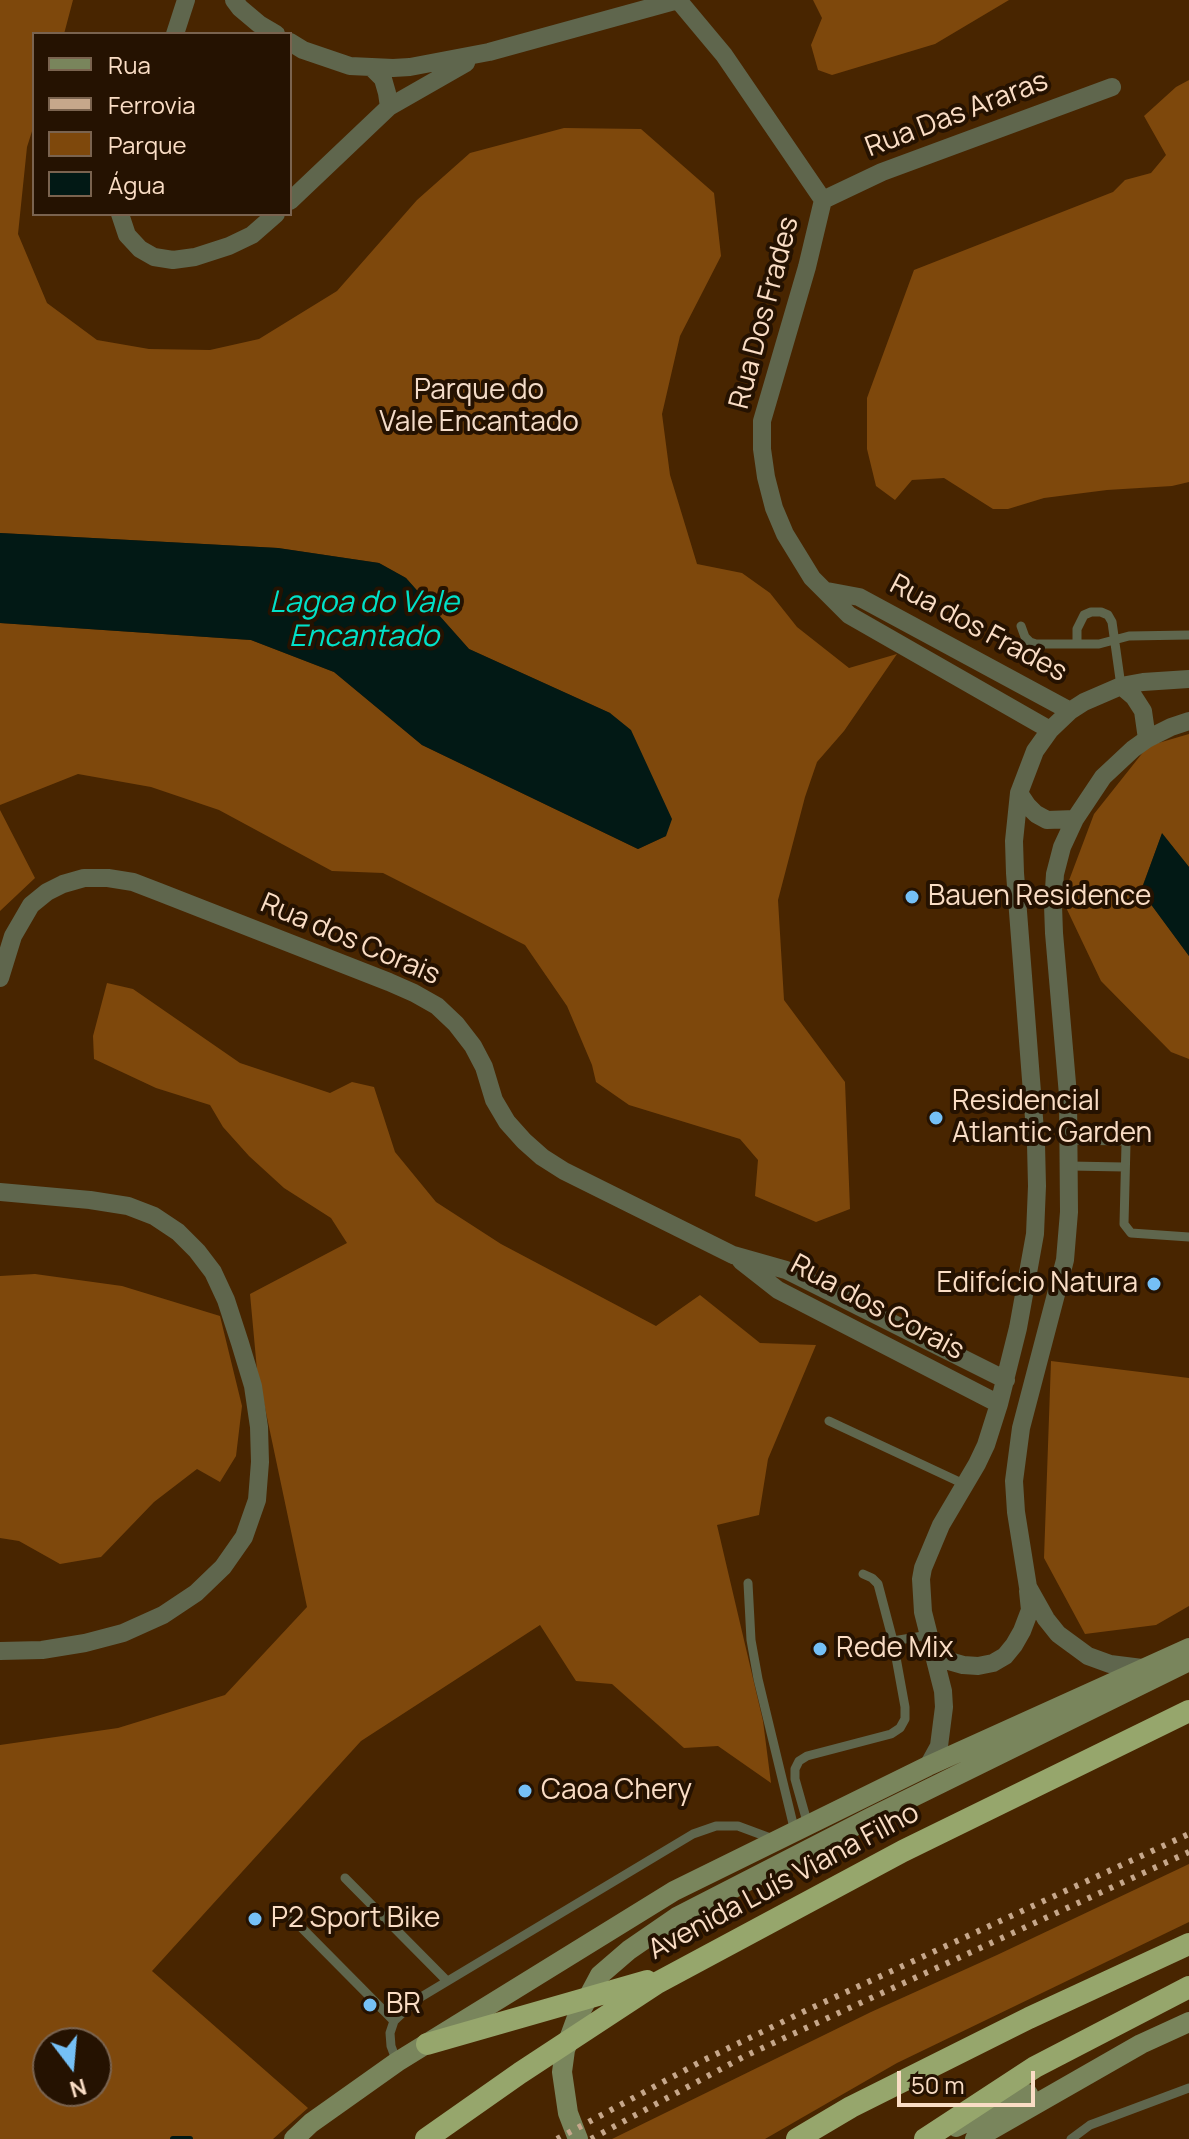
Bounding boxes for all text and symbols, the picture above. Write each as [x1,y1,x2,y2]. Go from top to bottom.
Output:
legend [32,32,292,216]
text: Rua [108,48,151,81]
street label: Rua Das Araras [861,65,1053,165]
text: Ferrovia [108,88,196,121]
text: Parque [108,128,186,161]
text: Água [108,168,165,201]
street label: Rua Dos Frades [723,213,807,413]
park label: Parque do Vale Encantado [379,374,579,440]
street label: Rua dos Frades [884,568,1072,690]
water label: Lagoa do Vale Encantado [269,586,459,656]
place label: Bauen Residence [928,880,1151,914]
street label: Rua dos Corais [255,887,445,993]
marker: Bauen Residence [903,888,921,906]
place label: Residencial Atlantic Garden [952,1085,1152,1151]
marker: Residencial Atlantic Garden [927,1109,945,1127]
street label: Rua dos Corais [784,1248,970,1368]
place label: Edifcício Natura [936,1267,1138,1301]
marker: Edifcício Natura [1145,1275,1163,1293]
place label: Rede Mix [836,1632,953,1666]
marker: Rede Mix [811,1640,829,1658]
place label: Caoa Chery [541,1774,692,1808]
marker: Caoa Chery [516,1782,534,1800]
street label: Avenida Luís Viana Filho [643,1796,925,1968]
place label: P2 Sport Bike [271,1902,440,1936]
marker: P2 Sport Bike [246,1910,264,1928]
place label: BR [386,1988,421,2022]
marker: BR [361,1996,379,2014]
north arrow [32,2027,112,2107]
scale bar [901,2055,1039,2105]
text: 50 m [911,2068,965,2101]
text: N [66,2072,90,2105]

